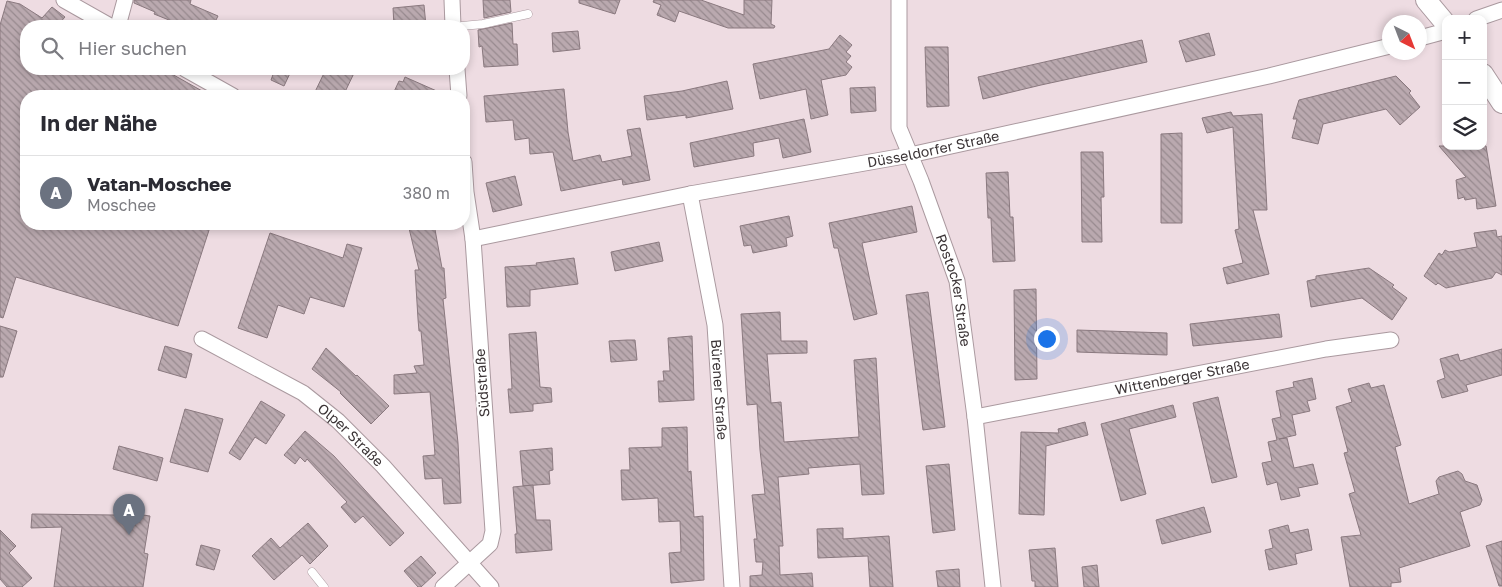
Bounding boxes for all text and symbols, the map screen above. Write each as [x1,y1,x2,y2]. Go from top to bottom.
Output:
north arrow [1382,15,1427,60]
map controls [1442,15,1487,150]
button: + [1442,15,1487,60]
search box [20,20,470,75]
icon: search [38,34,66,62]
text: Hier suchen [78,36,187,59]
button: − [1442,60,1487,105]
button: layers [1442,105,1487,150]
text: In der Nähe [40,110,157,136]
street label: Düsseldorfer Straße [866,127,1001,170]
text: Vatan-Moschee [87,172,231,195]
text: A [50,183,62,203]
text: 380 m [403,183,450,203]
text: Moschee [87,195,156,215]
street label: Rostocker Straße [933,231,975,348]
your location [1034,326,1060,352]
street label: Bürener Straße [708,339,731,440]
street label: Südstraße [471,348,492,418]
street label: Wittenberger Straße [1113,355,1251,398]
street label: Olper Straße [315,399,387,470]
pin: A [113,494,145,535]

